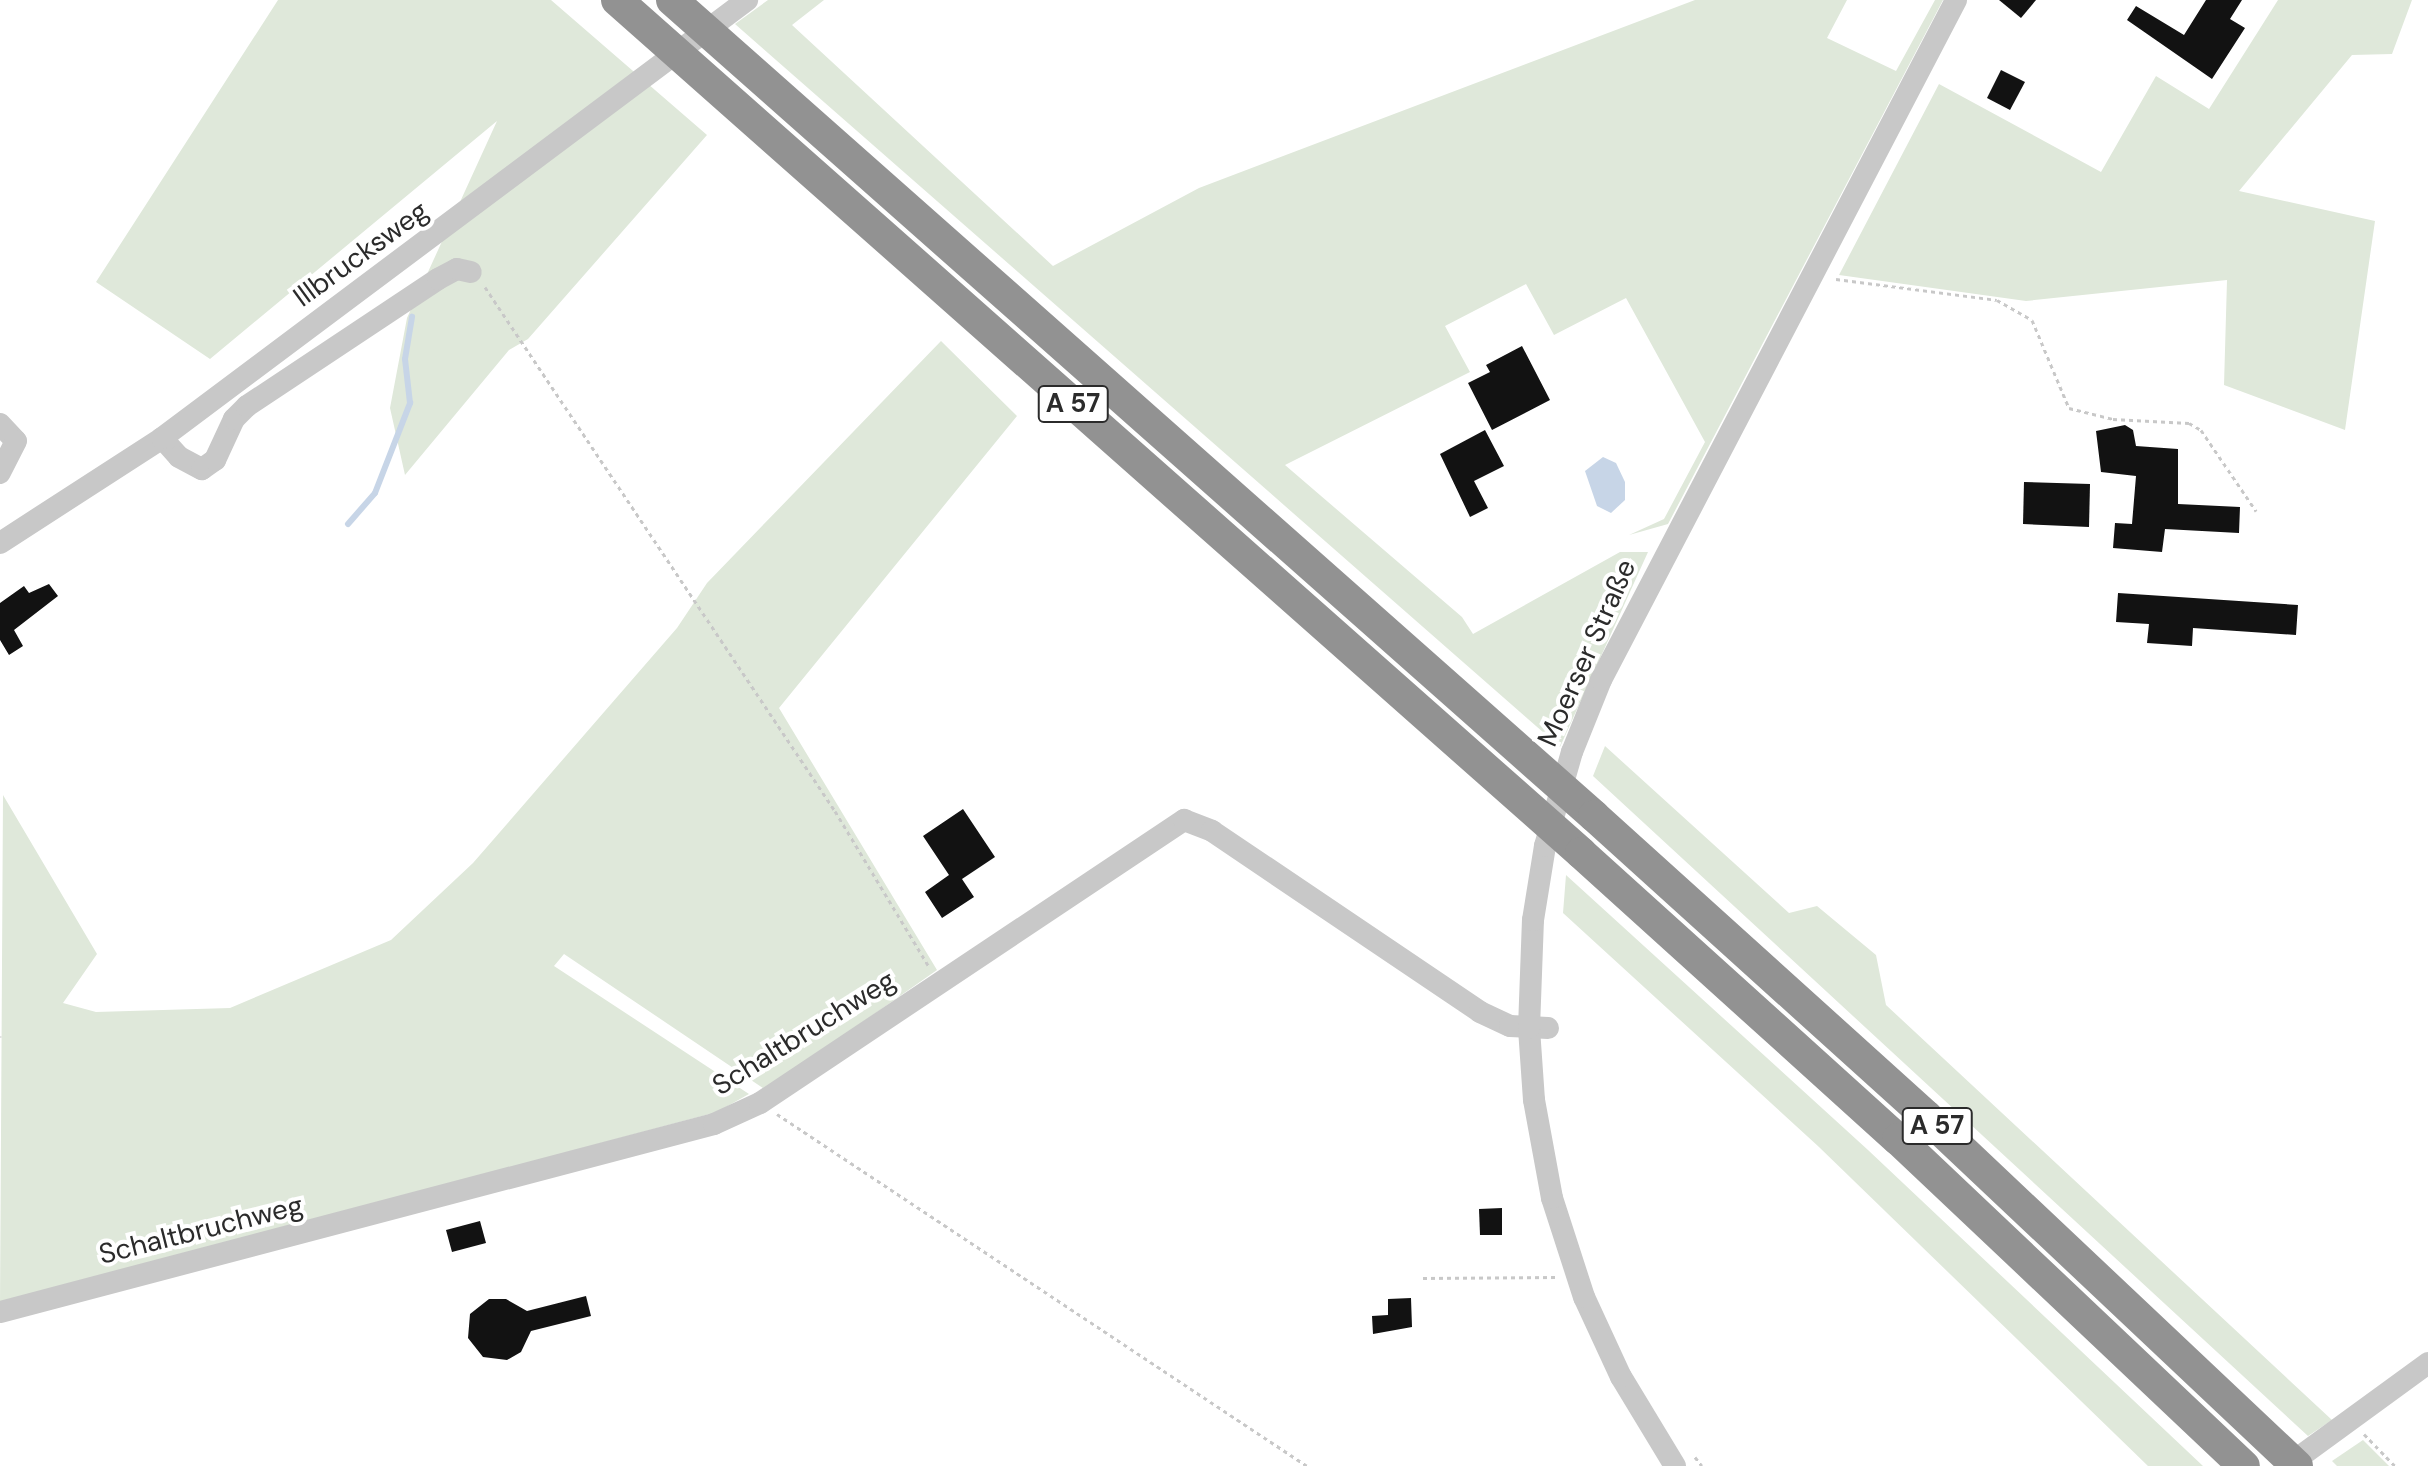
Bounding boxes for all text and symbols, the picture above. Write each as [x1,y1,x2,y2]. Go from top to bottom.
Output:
street label: Illbrucksweg [287,194,435,314]
road number: A 57 [1037,382,1109,426]
street label: Moerser Straße [1531,554,1643,752]
street label: Schaltbruchweg [706,963,902,1103]
road number: A 57 [1901,1104,1973,1148]
street label: Schaltbruchweg [95,1188,307,1272]

